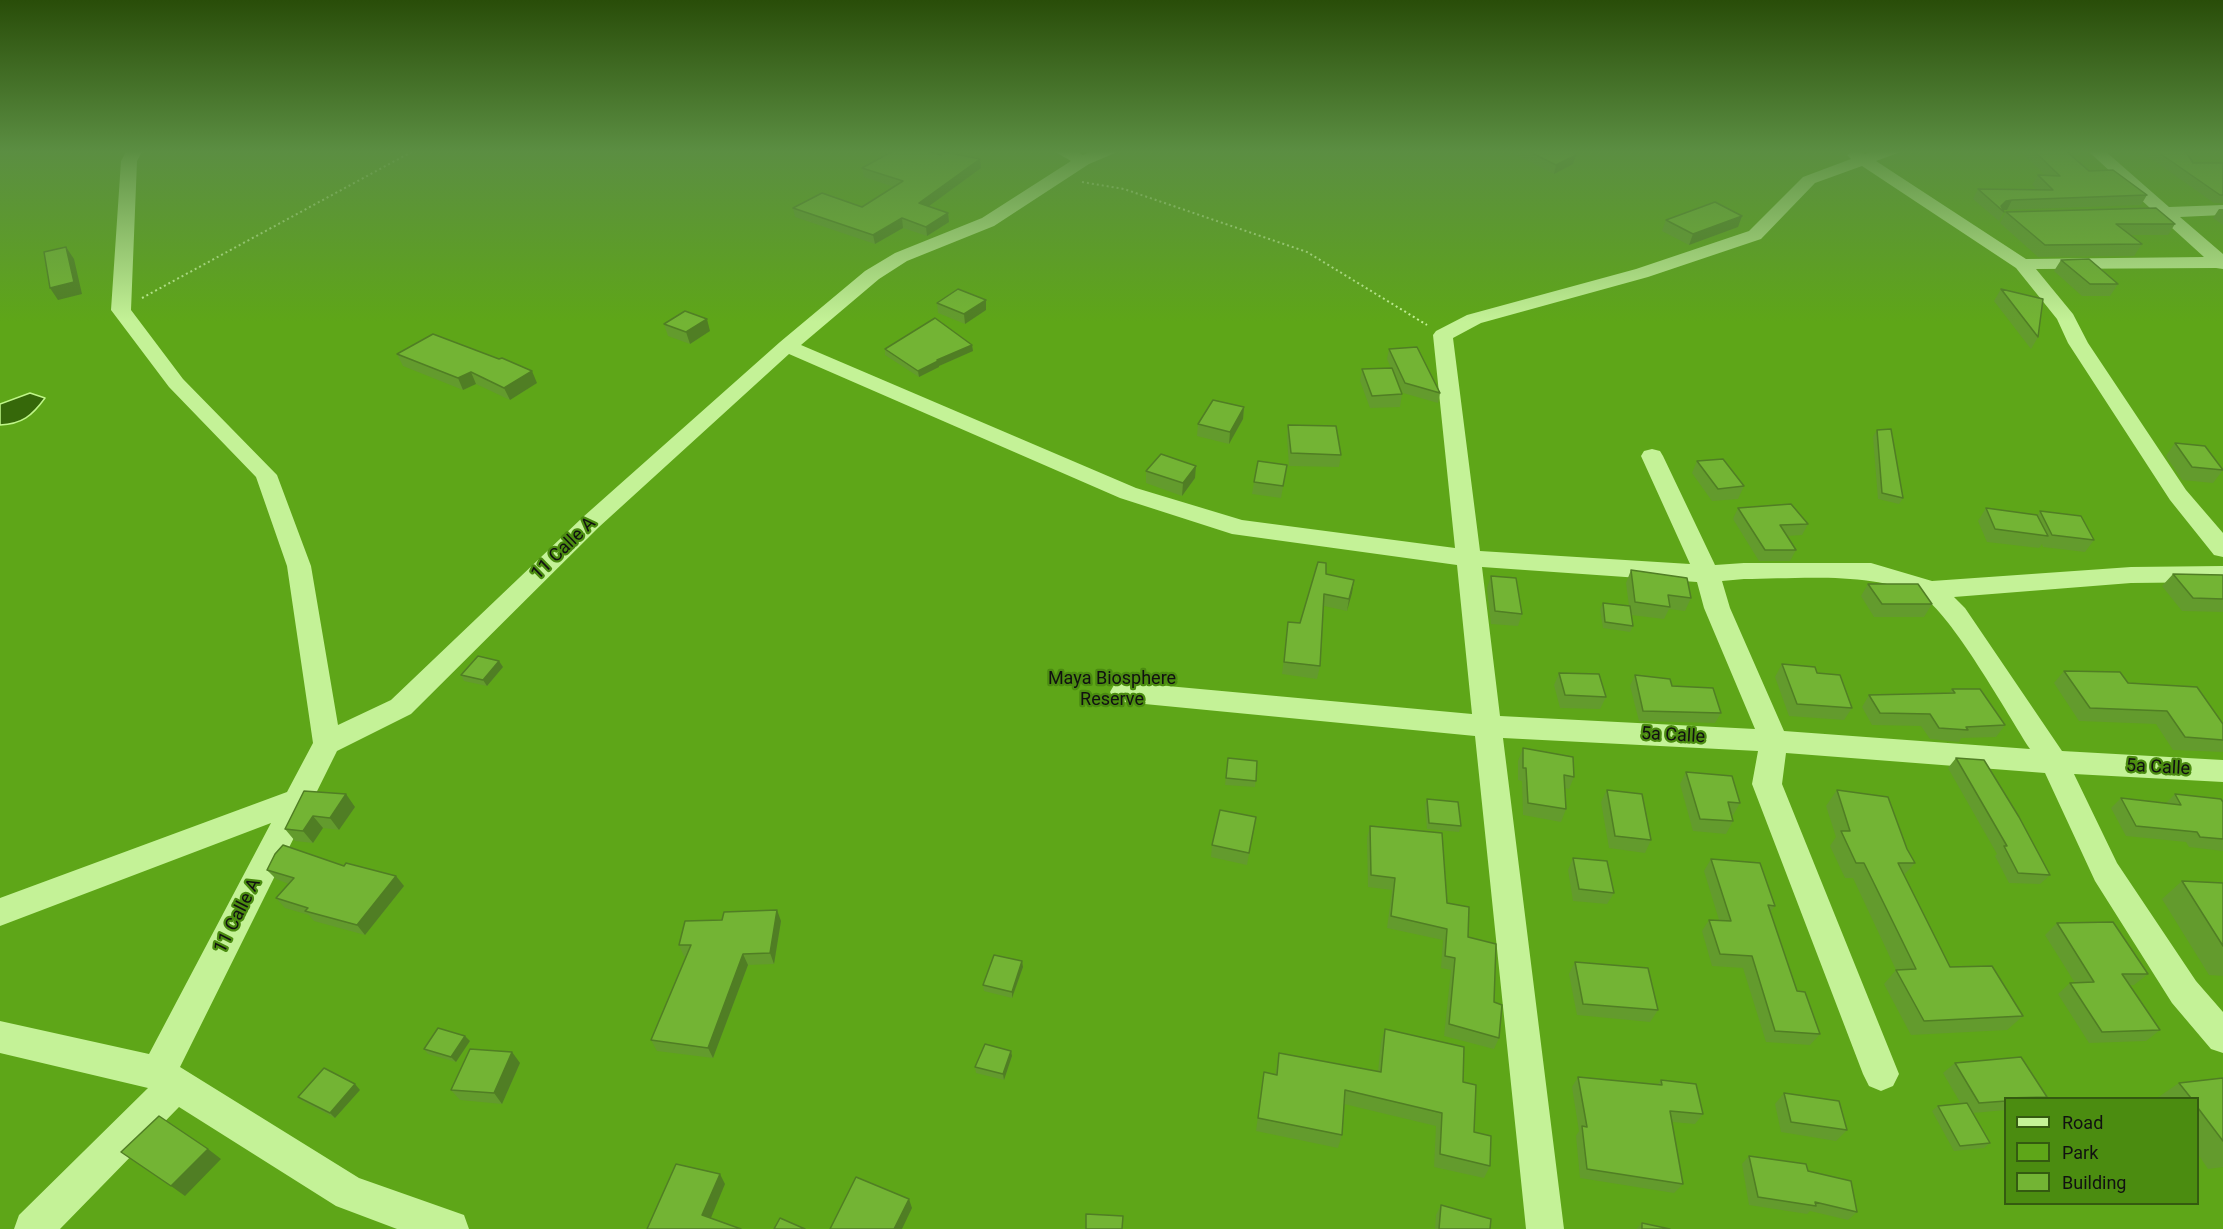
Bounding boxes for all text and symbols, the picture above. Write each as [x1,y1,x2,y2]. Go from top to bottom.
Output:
street label: 11 Calle A [527,513,601,585]
park label: Maya Biosphere Reserve [1048,668,1176,710]
street label: 5a Calle [1640,724,1706,748]
street label: 5a Calle [2125,756,2191,780]
street label: 11 Calle A [210,875,266,957]
legend [2004,1097,2199,1205]
text: Road [2062,1112,2103,1133]
text: Park [2062,1142,2098,1163]
text: Building [2062,1172,2126,1193]

